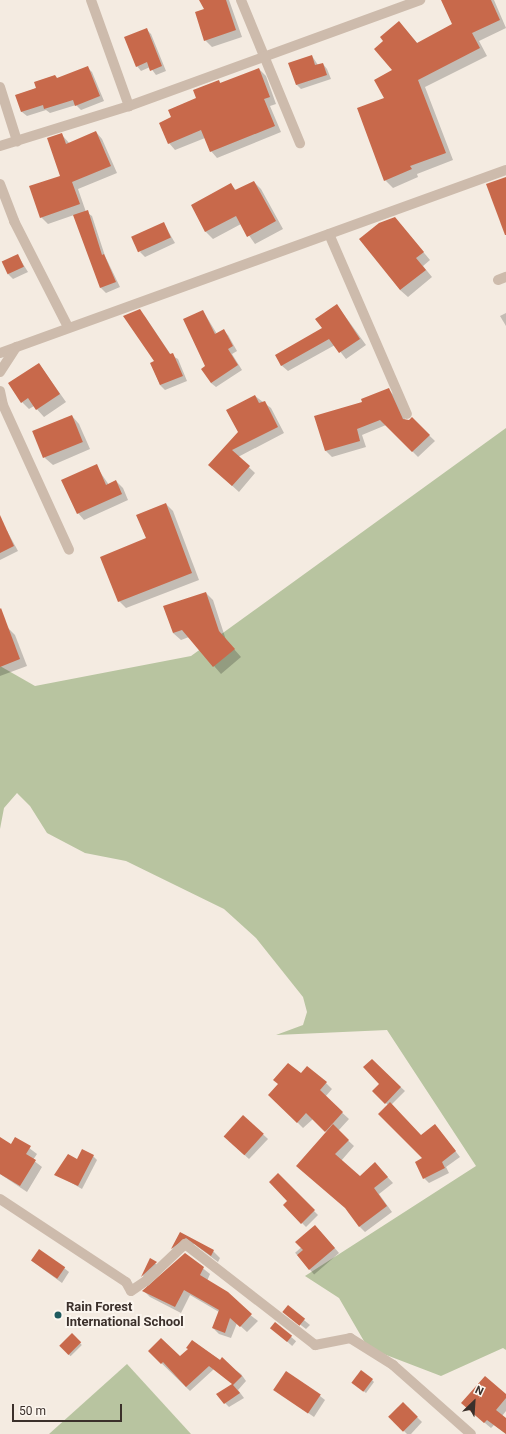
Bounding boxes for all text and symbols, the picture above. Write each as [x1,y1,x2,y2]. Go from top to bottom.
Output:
place label: Rain Forest International School [66,1300,184,1331]
marker: Rain Forest International School [53,1310,63,1320]
north arrow [454,1382,494,1422]
text: N [473,1383,486,1398]
scale bar [14,1396,124,1422]
text: 50 m [19,1404,46,1418]

